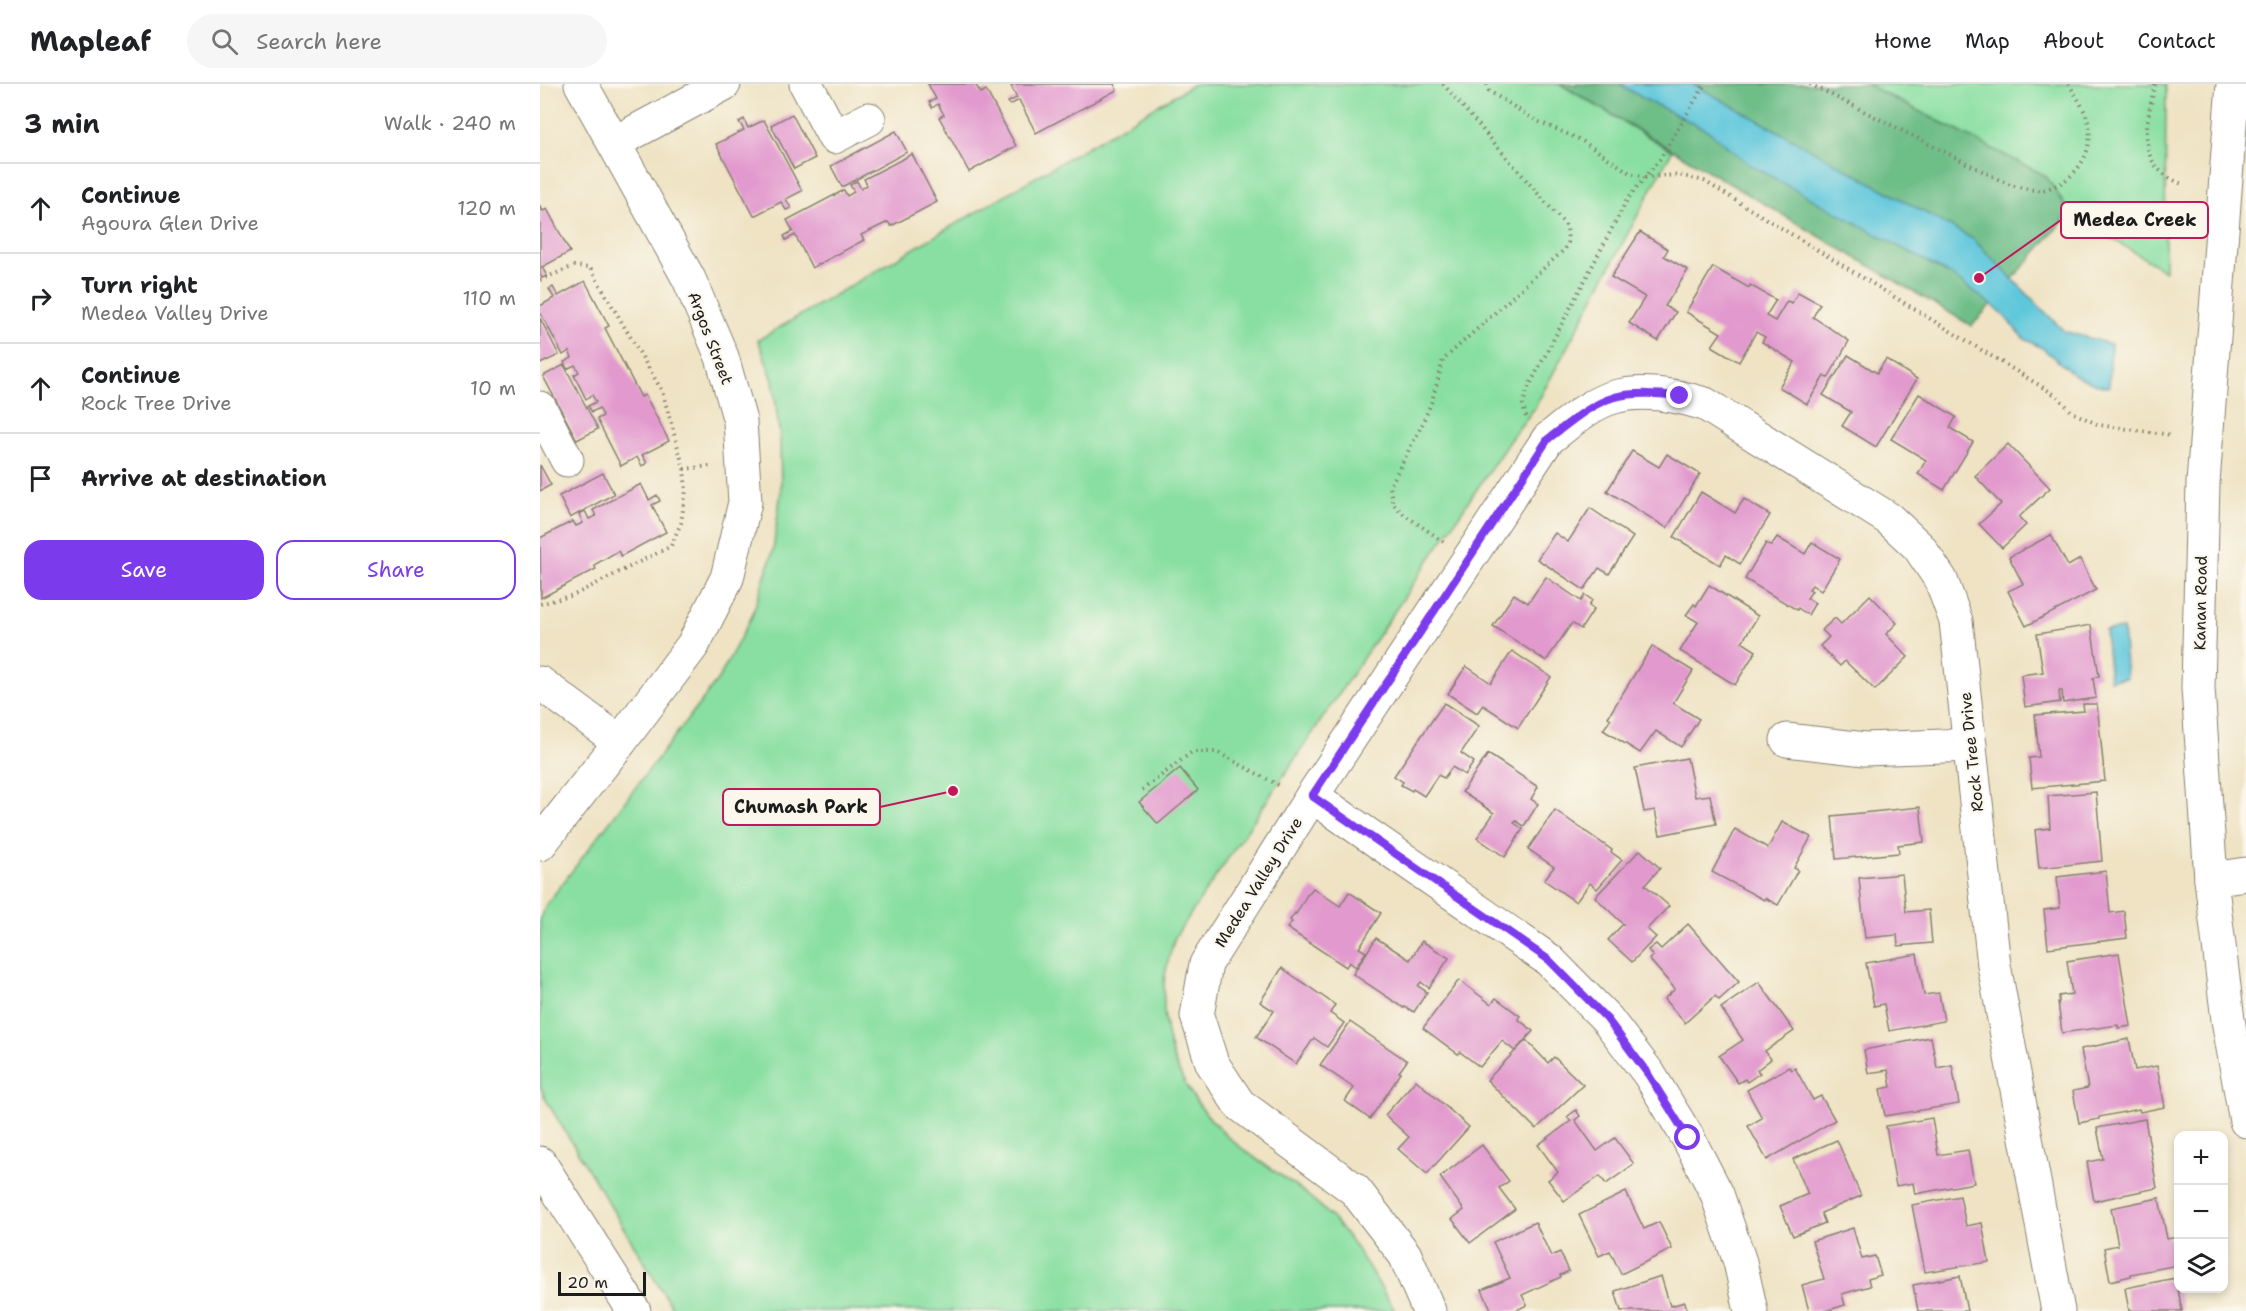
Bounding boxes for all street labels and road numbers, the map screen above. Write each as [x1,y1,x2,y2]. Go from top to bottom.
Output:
street label: Argos Street [683,289,738,388]
street label: Kanan Road [2189,555,2212,651]
street label: Rock Tree Drive [1955,691,1988,813]
street label: Medea Valley Drive [1210,813,1307,951]

